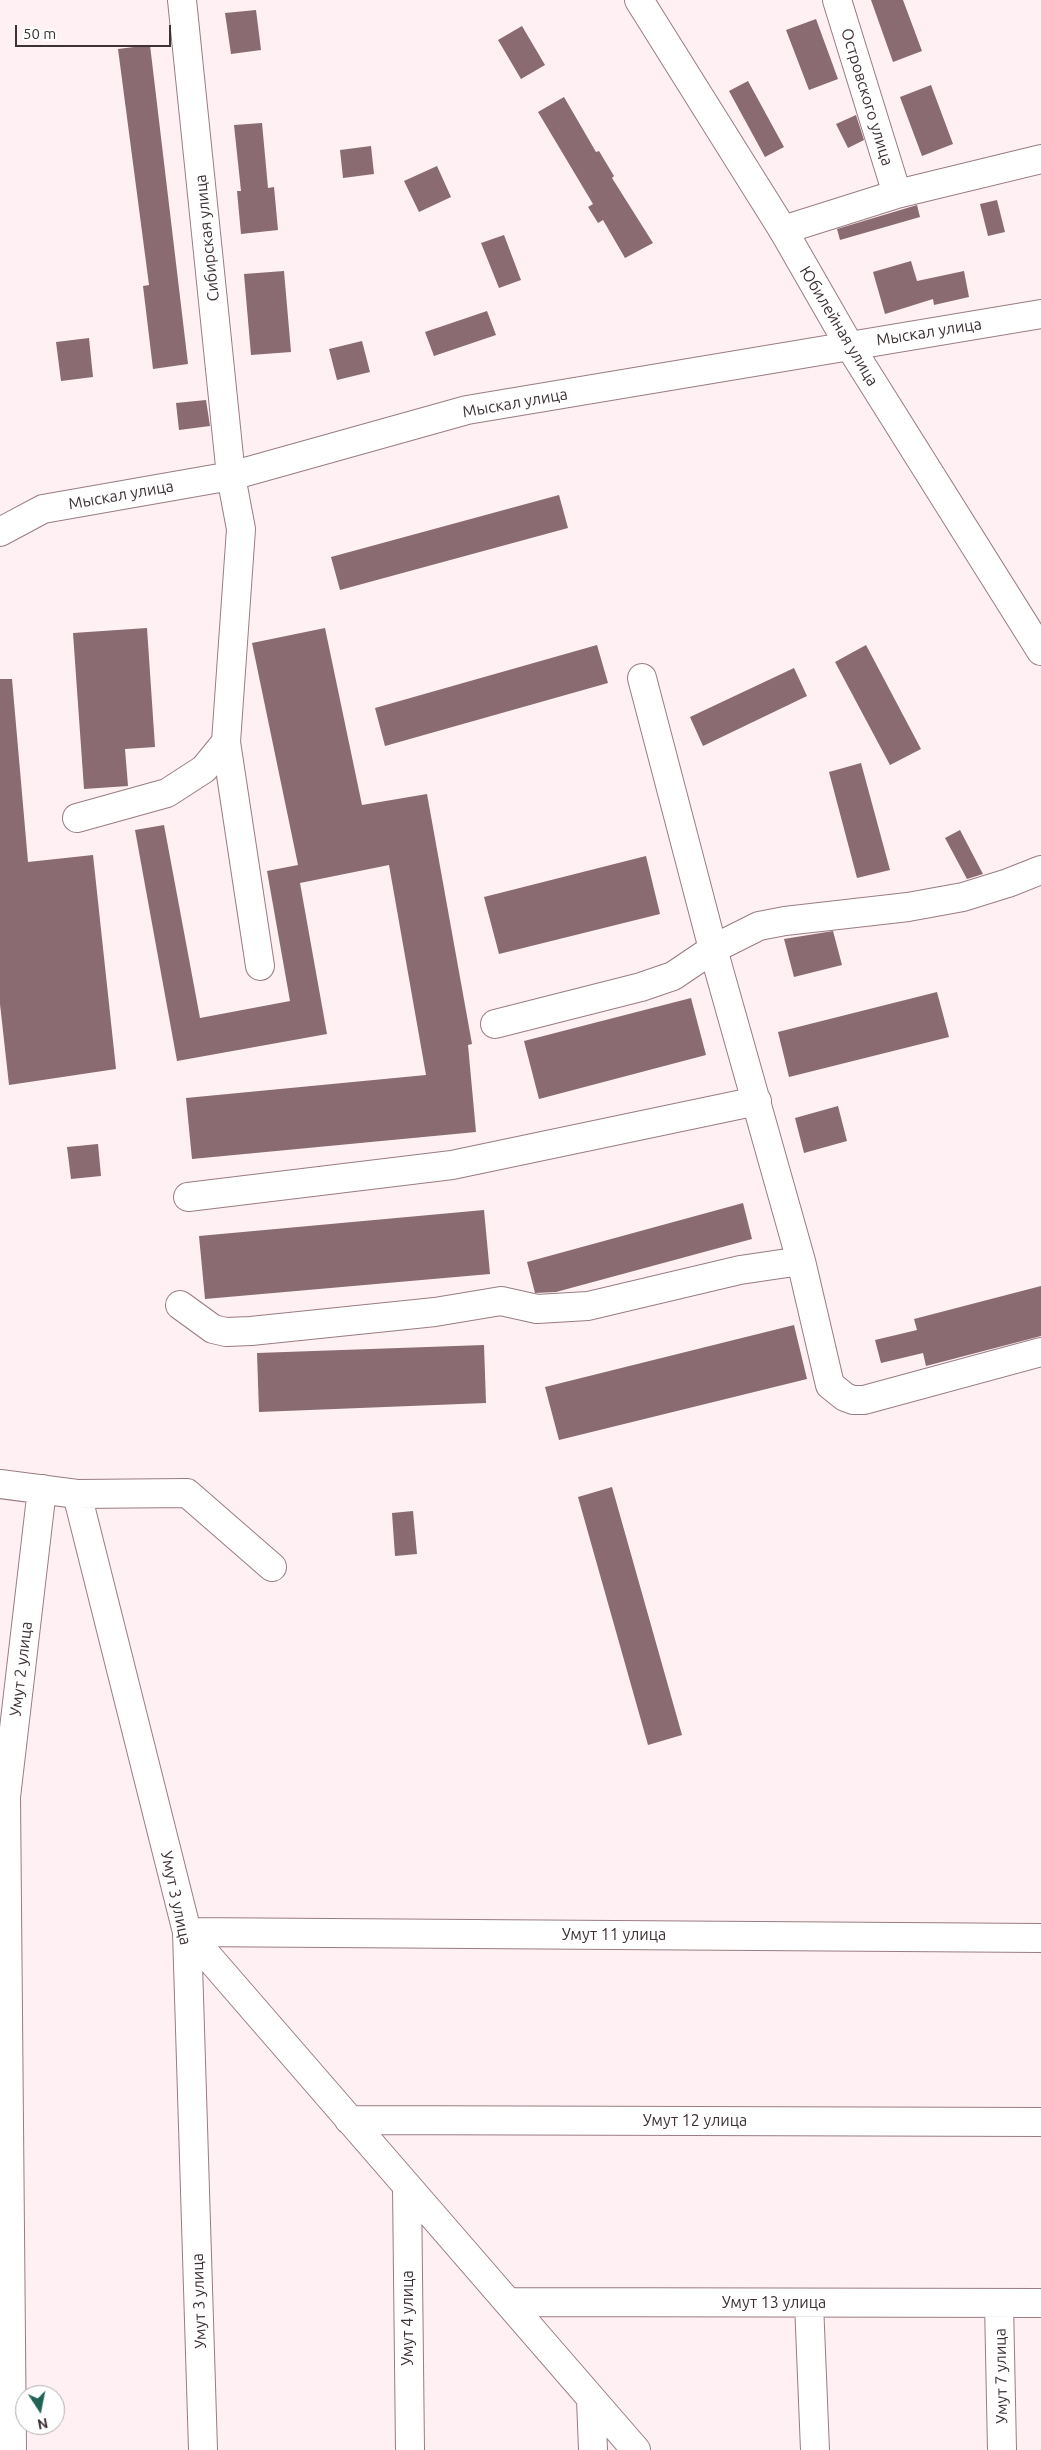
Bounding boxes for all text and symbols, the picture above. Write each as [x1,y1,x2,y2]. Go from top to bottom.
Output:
scale bar [18,15,174,47]
text: 50 m [23,25,56,42]
street label: Островского улица [837,26,897,168]
street label: Сибирская улица [191,174,223,302]
street label: Юбилейная улица [796,263,882,389]
street label: Мыскал улица [875,314,983,350]
street label: Мыскал улица [461,384,569,422]
street label: Мыскал улица [67,476,175,514]
street label: Умут 2 улица [6,1620,36,1718]
street label: Умут 3 улица [157,1849,195,1947]
street label: Умут 11 улица [562,1925,666,1945]
street label: Умут 12 улица [643,2111,747,2131]
street label: Умут 3 улица [188,2253,210,2349]
street label: Умут 4 улица [398,2270,418,2366]
street label: Умут 13 улица [722,2293,826,2313]
street label: Умут 7 улица [991,2328,1011,2424]
north arrow [15,2385,65,2435]
text: N [36,2415,49,2433]

